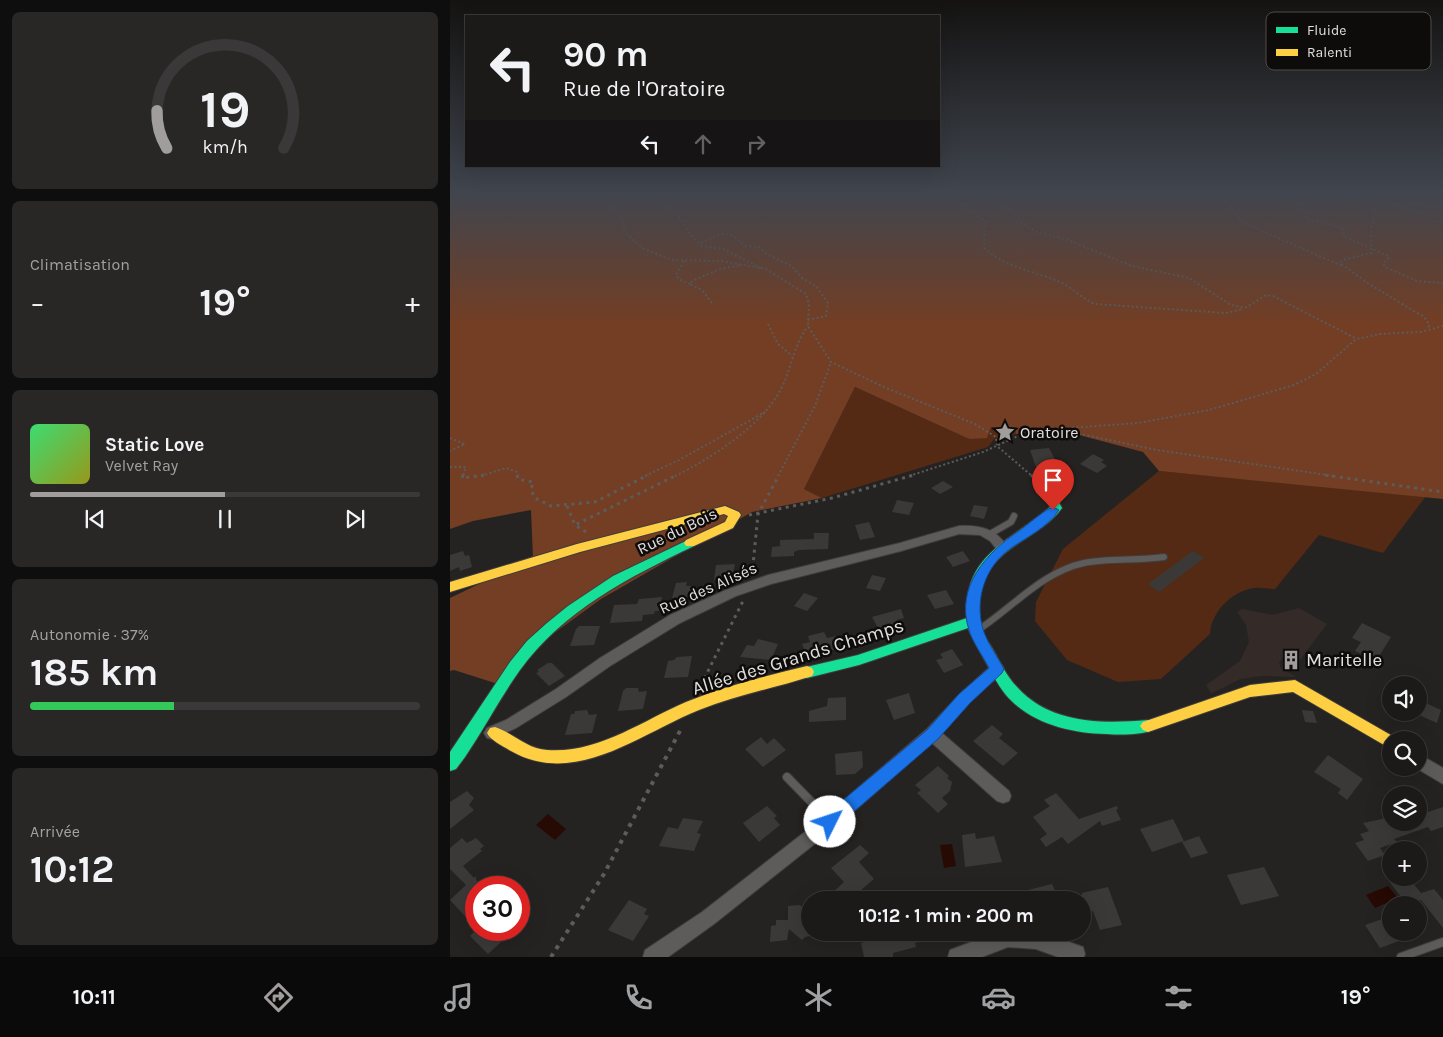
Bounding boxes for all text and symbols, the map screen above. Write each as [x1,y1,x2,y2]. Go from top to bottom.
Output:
legend [1266,12,1431,70]
text: Fluide [1307,22,1346,39]
text: 90 m [563,34,649,75]
icon: left [480,35,545,100]
text: Ralenti [1307,44,1352,61]
text: Rue de l'Oratoire [563,76,725,102]
text: 19 [200,79,250,140]
icon: left [636,130,664,158]
icon: ahead [689,130,717,158]
icon: right [742,130,770,158]
text: km/h [202,137,248,158]
text: Climatisation [30,255,130,274]
text: 19° [199,280,251,325]
text: − [30,286,45,319]
text: + [405,286,420,319]
place icon: Oratoire [994,421,1016,443]
place label: Oratoire [1020,423,1078,442]
text: Static Love [105,434,204,456]
text: Velvet Ray [105,456,178,475]
pin [1032,459,1074,510]
icon: arrive [1039,466,1067,494]
street label: Rue du Bois [634,504,720,558]
icon: previous [81,505,109,533]
icon: pause [211,505,239,533]
icon: next [341,505,369,533]
street label: Rue des Alisés [656,558,760,618]
street label: Allée des Grands Champs [689,614,907,700]
text: Autonomie · 37% [30,625,149,644]
building icon: Maritelle [1280,649,1302,671]
place label: Maritelle [1306,649,1382,671]
text: 185 km [30,650,158,695]
map controls [1382,676,1427,941]
button: sound [1382,676,1427,721]
button: search [1382,731,1427,776]
button: layers [1382,786,1427,831]
position arrow [803,795,855,847]
text: Arrivée [30,822,80,841]
button: + [1382,841,1427,886]
text: 10:12 [30,847,114,892]
speed limit sign: 30 [465,876,530,941]
button: − [1382,896,1427,941]
text: 10:12 · 1 min · 200 m [858,905,1034,927]
icon: directions [261,980,296,1015]
icon: music [441,980,476,1015]
icon: phone [621,980,656,1015]
icon: climate [801,980,836,1015]
icon: car [981,980,1016,1015]
icon: filters [1161,980,1196,1015]
text: 10:11 [72,984,116,1010]
text: 19° [1341,984,1370,1010]

